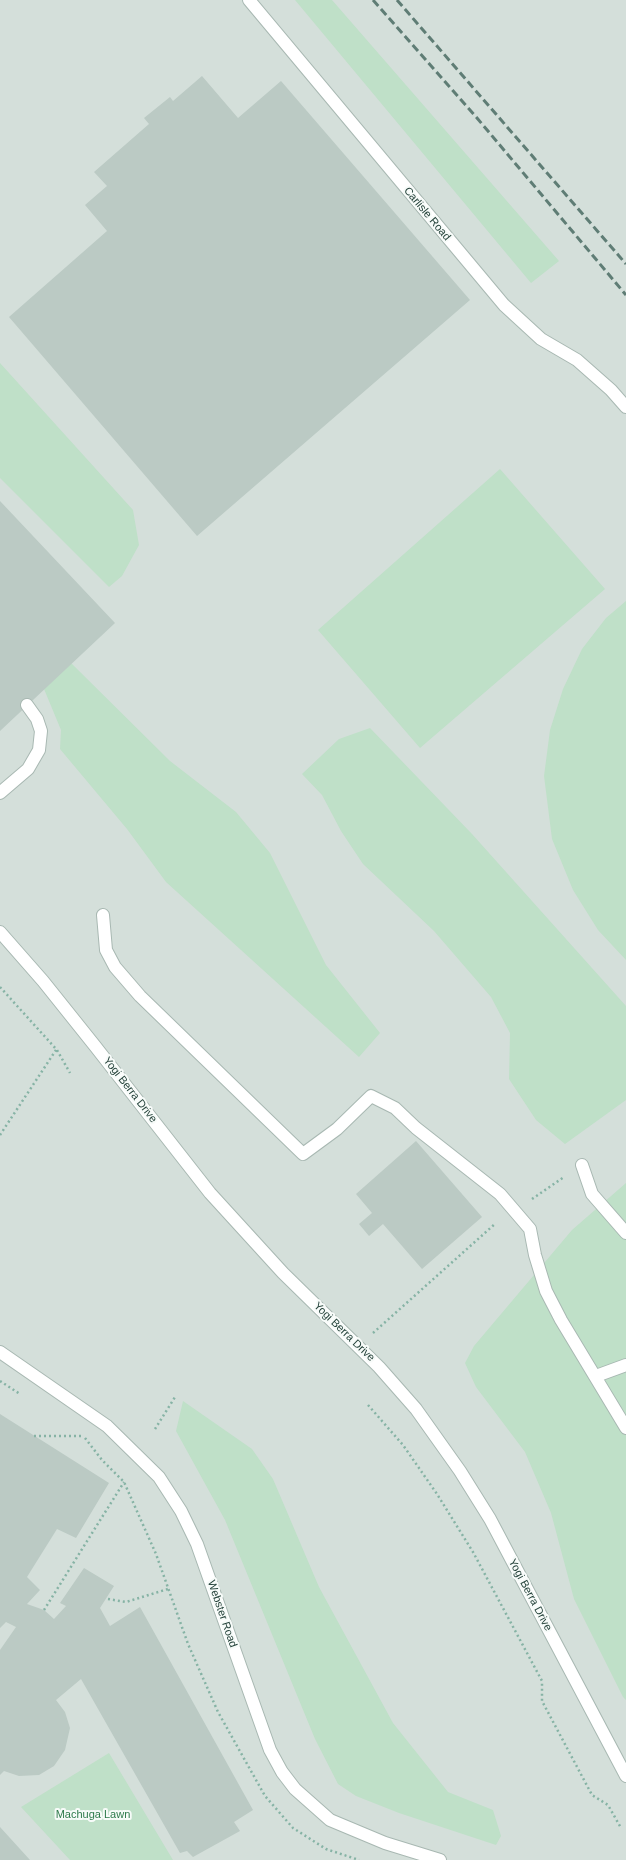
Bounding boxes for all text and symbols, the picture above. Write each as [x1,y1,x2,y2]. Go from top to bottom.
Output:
street label: Carlisle Road [401,184,453,244]
street label: Yogi Berra Drive [100,1055,160,1125]
street label: Yogi Berra Drive [311,1300,377,1364]
street label: Yogi Berra Drive [505,1557,555,1633]
street label: Webster Road [204,1579,240,1649]
park label: Machuga Lawn [56,1808,130,1822]

